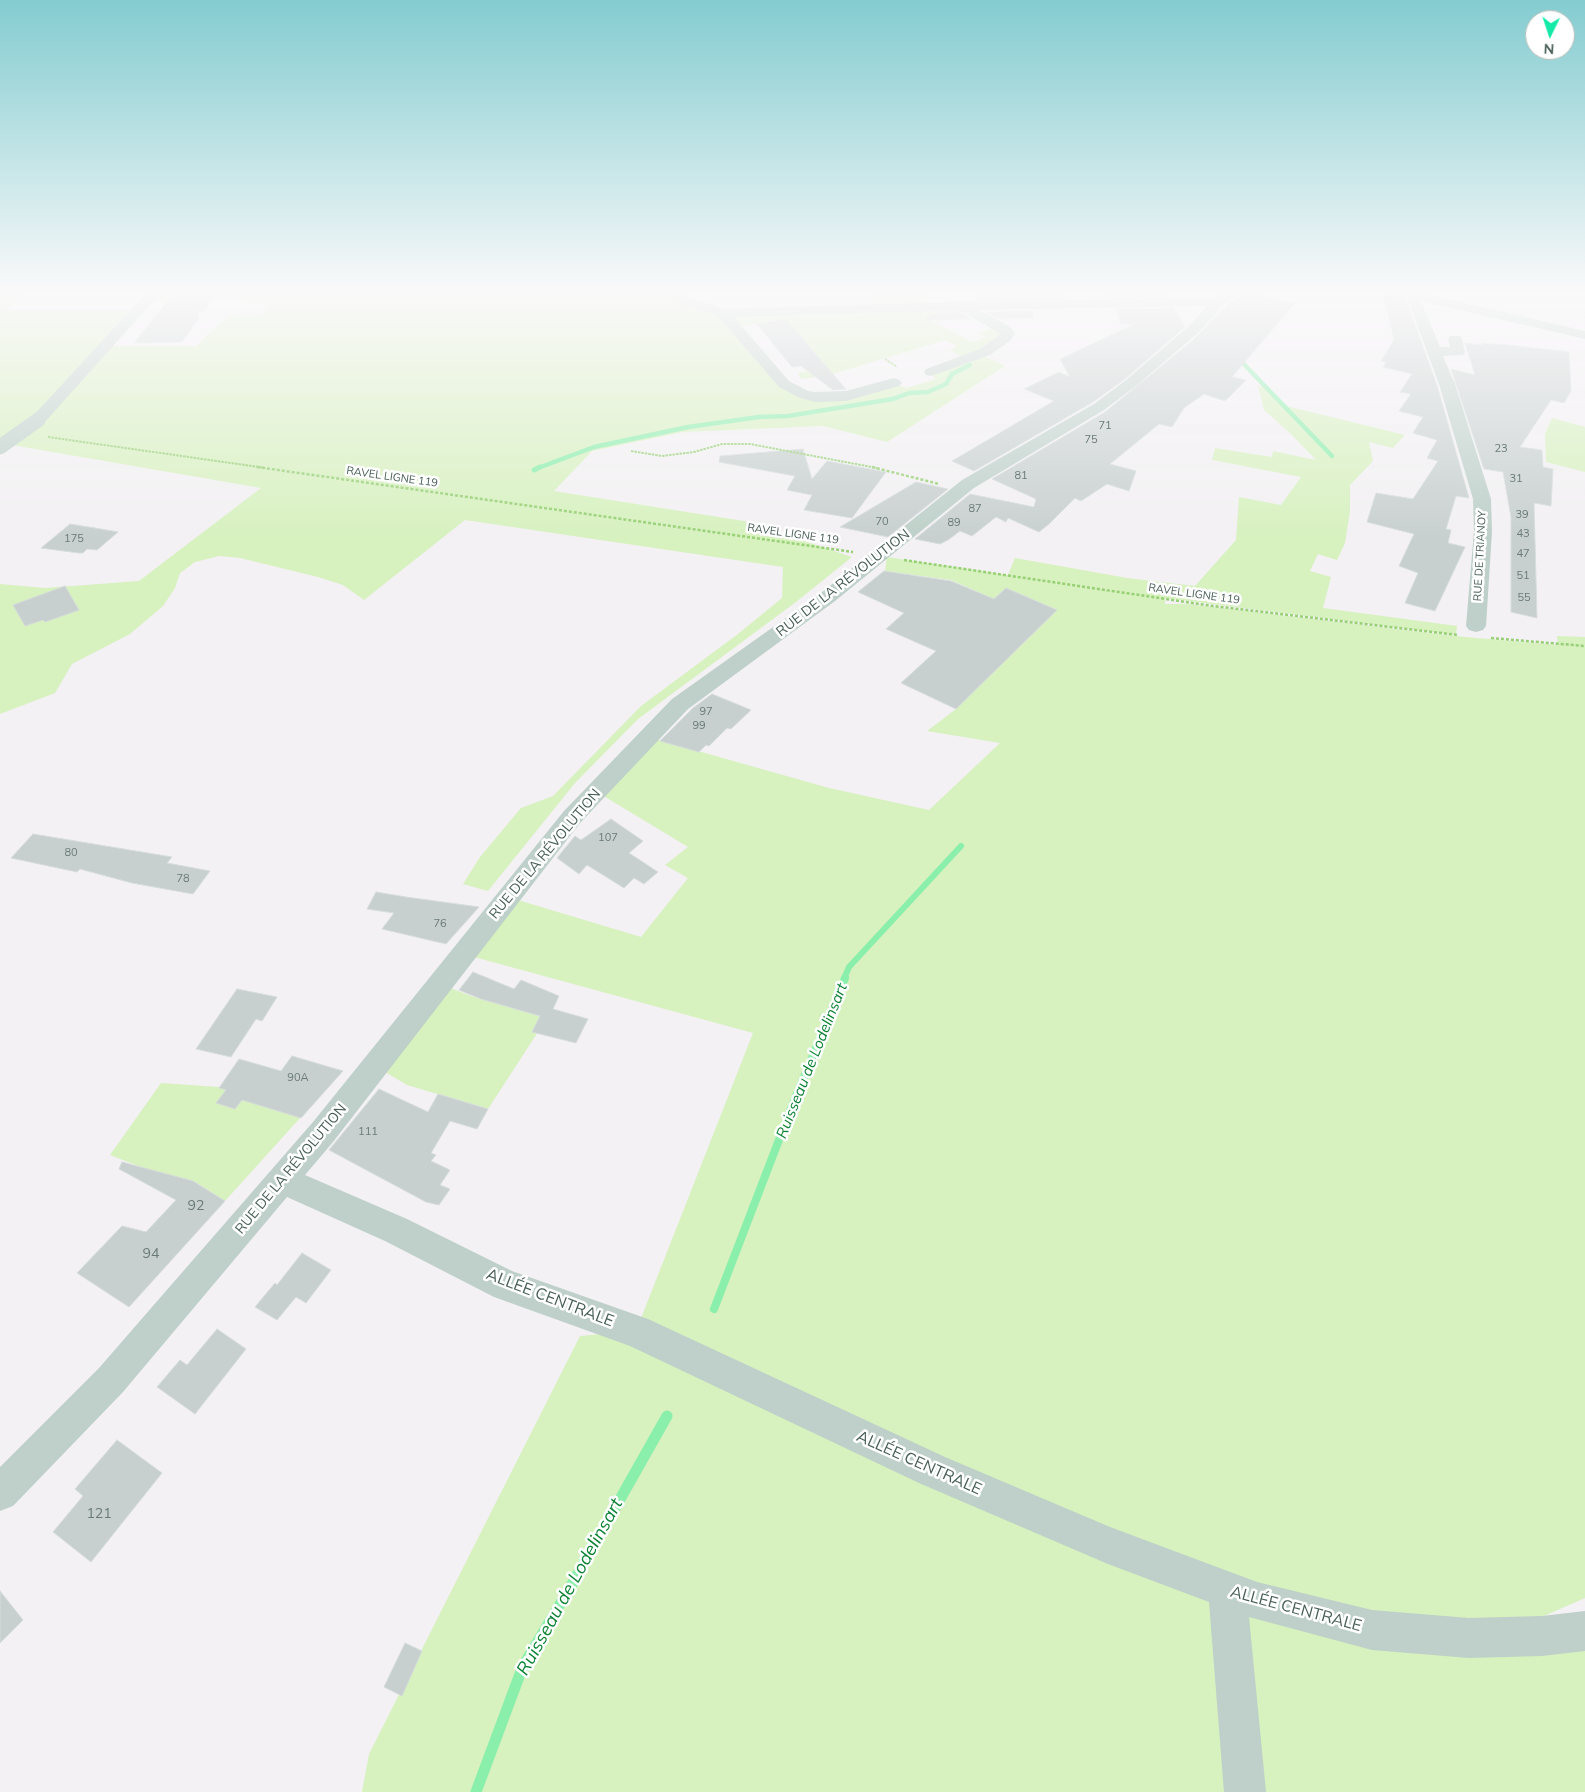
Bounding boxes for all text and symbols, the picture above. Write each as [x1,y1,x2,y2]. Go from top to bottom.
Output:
north arrow [1525,10,1575,60]
text: N [1543,40,1555,58]
house number: 71 [1098,419,1112,433]
house number: 75 [1084,433,1098,447]
house number: 23 [1494,442,1508,456]
street label: RAVEL LIGNE 119 [345,464,439,490]
house number: 81 [1014,469,1028,483]
house number: 31 [1509,472,1523,486]
house number: 87 [968,502,982,516]
house number: 39 [1515,508,1529,522]
street label: RUE DE TRIANOY [1471,510,1489,602]
house number: 70 [875,515,889,529]
house number: 89 [947,516,961,530]
street label: RAVEL LIGNE 119 [746,521,840,547]
street label: RUE DE LA RÉVOLUTION [773,526,913,640]
house number: 43 [1516,527,1530,541]
house number: 175 [64,532,84,546]
house number: 47 [1516,547,1530,561]
house number: 51 [1516,569,1530,583]
street label: RAVEL LIGNE 119 [1147,581,1241,607]
house number: 55 [1517,591,1531,605]
house number: 97 [699,705,713,719]
house number: 99 [692,719,706,733]
street label: RUE DE LA RÉVOLUTION [486,786,604,922]
house number: 107 [598,831,618,845]
house number: 80 [64,846,78,860]
house number: 78 [176,872,190,886]
house number: 76 [433,917,447,931]
water label: Ruisseau de Lodelinsart [773,981,851,1141]
house number: 90A [287,1071,309,1085]
street label: RUE DE LA RÉVOLUTION [232,1101,350,1237]
house number: 111 [358,1125,378,1139]
house number: 92 [188,1198,204,1214]
house number: 94 [143,1246,159,1262]
street label: ALLÉE CENTRALE [484,1265,616,1331]
street label: ALLÉE CENTRALE [853,1427,985,1499]
water label: Ruisseau de Lodelinsart [512,1495,628,1679]
house number: 121 [86,1506,112,1522]
street label: ALLÉE CENTRALE [1228,1582,1364,1636]

